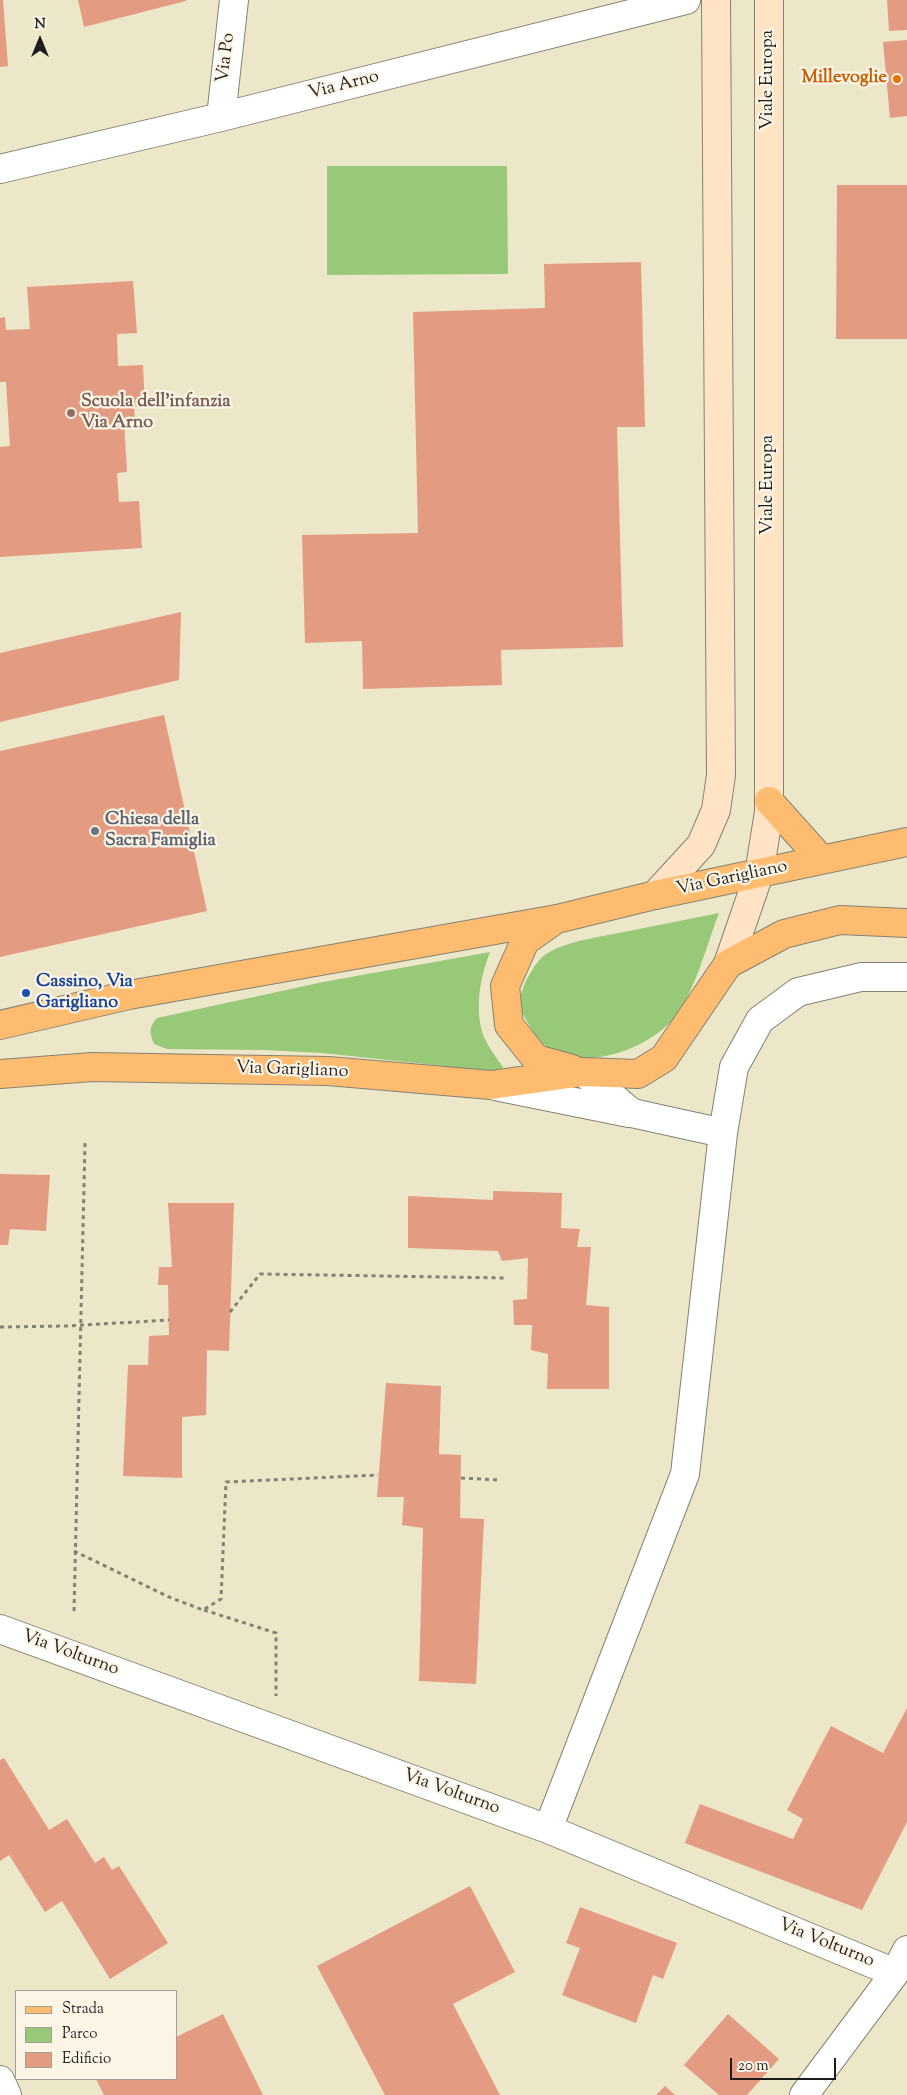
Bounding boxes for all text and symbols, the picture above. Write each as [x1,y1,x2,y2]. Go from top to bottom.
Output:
north arrow [15,15,65,65]
text: N [34,15,46,35]
street label: Viale Europa [758,30,780,130]
street label: Via Po [213,32,241,84]
street label: Via Arno [306,67,382,105]
place label: Millevoglie [801,68,887,90]
marker: Millevoglie [891,73,903,85]
place label: Scuola dell'infanzia Via Arno [81,392,231,434]
marker: Scuola dell'infanzia Via Arno [65,407,77,419]
street label: Viale Europa [758,435,780,535]
place label: Chiesa della Sacra Famiglia [105,810,216,852]
marker: Chiesa della Sacra Famiglia [89,825,101,837]
street label: Via Garigliano [675,857,789,901]
place label: Cassino, Via Garigliano [36,972,133,1014]
marker: Cassino, Via Garigliano [20,987,32,999]
street label: Via Garigliano [235,1058,349,1084]
street label: Via Volturno [19,1626,121,1682]
street label: Via Volturno [400,1765,502,1821]
street label: Via Volturno [775,1915,877,1973]
legend [15,1990,178,2080]
text: Strada [62,1999,104,2020]
text: Parco [62,2024,98,2045]
scale bar [732,2048,838,2080]
text: Edificio [62,2049,111,2070]
text: 20 m [738,2056,769,2077]

